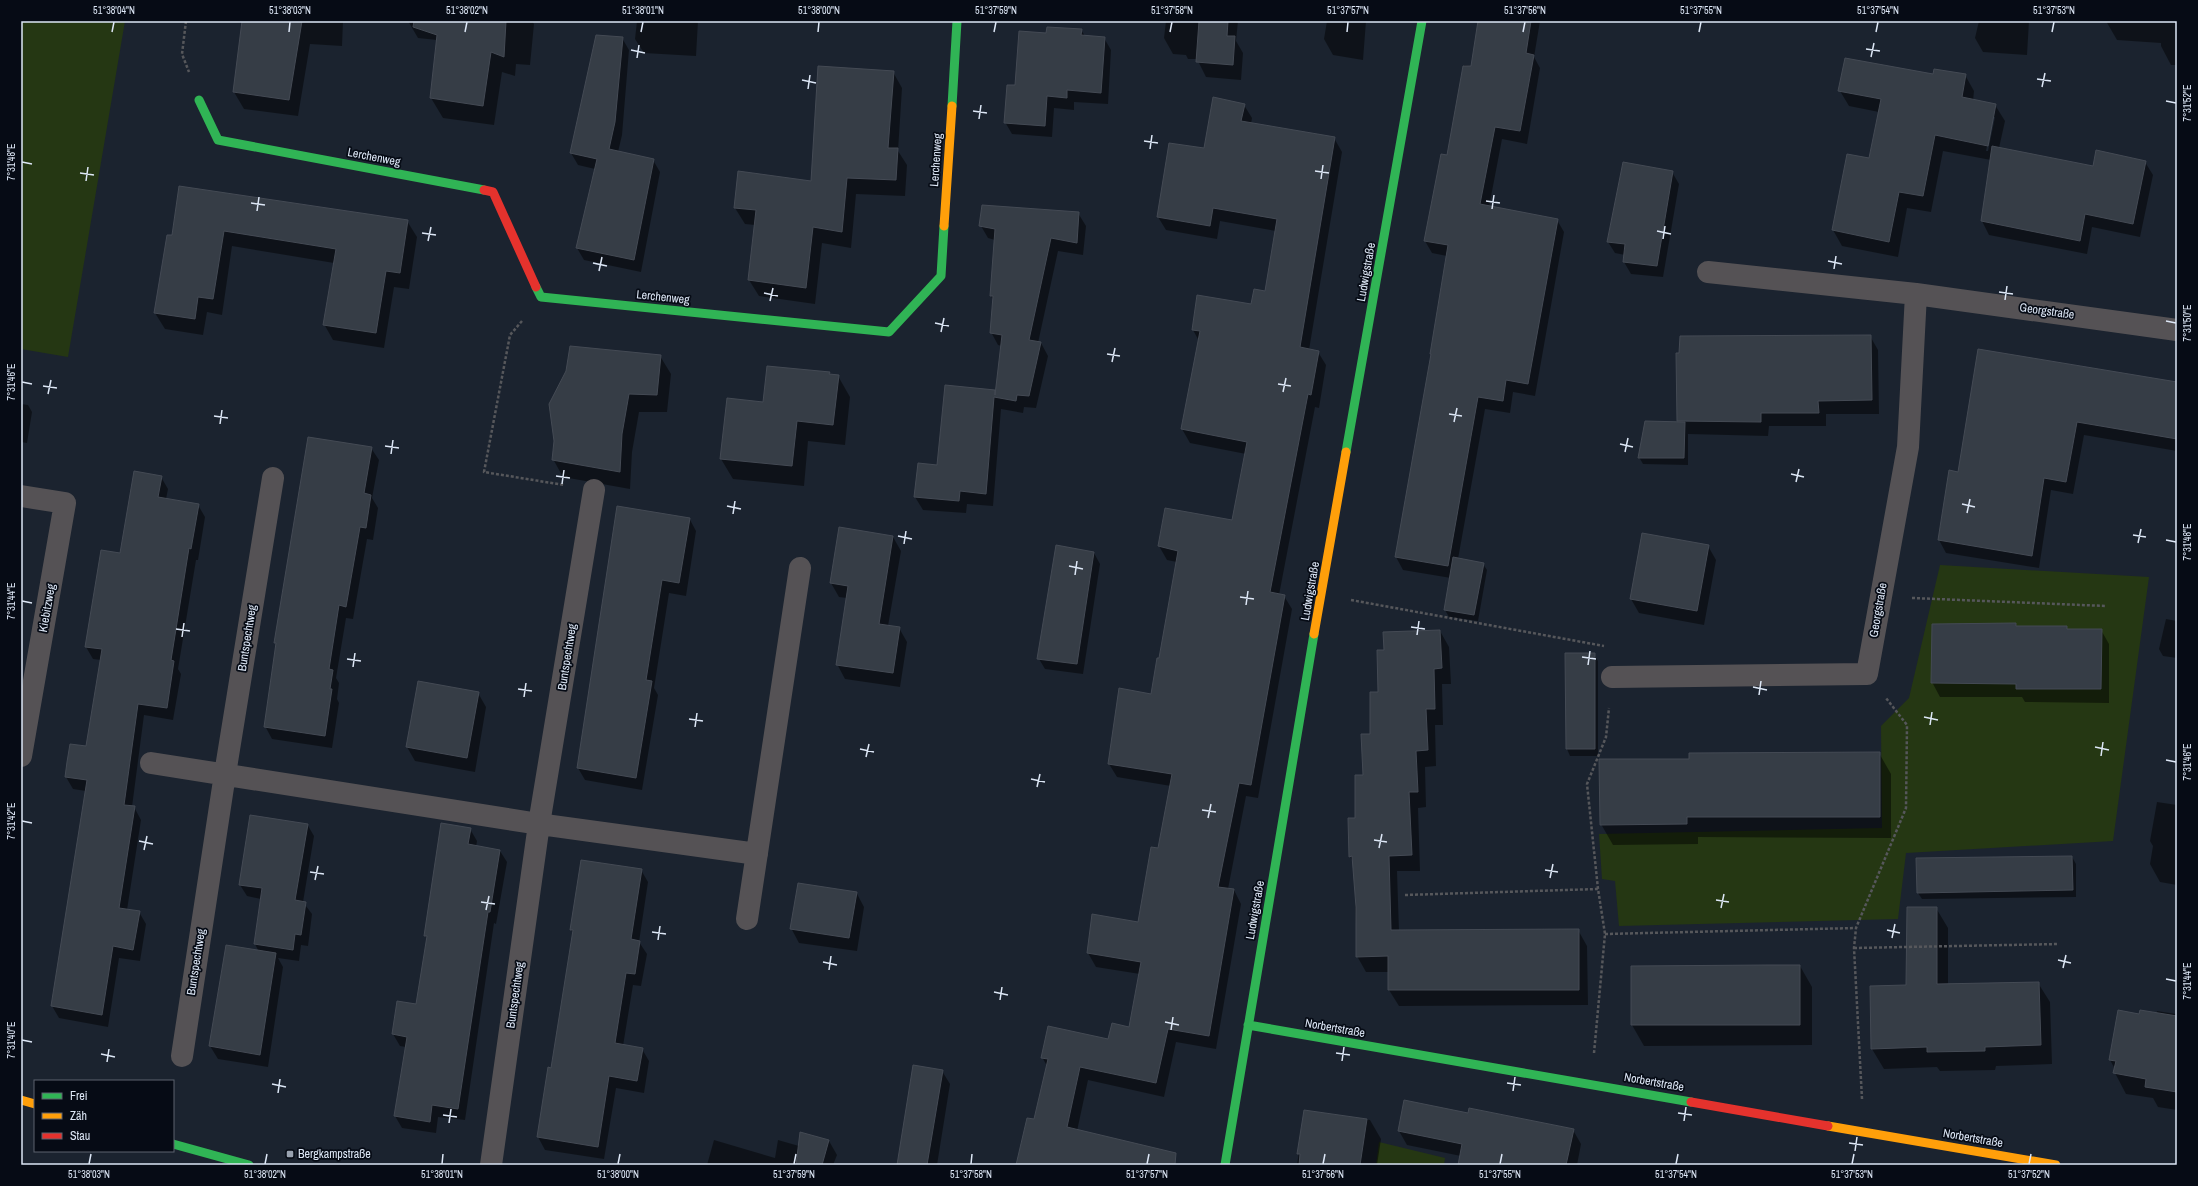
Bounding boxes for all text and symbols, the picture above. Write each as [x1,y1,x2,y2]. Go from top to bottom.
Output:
text: 51°38'04"N [93,4,135,17]
text: 51°38'03"N [269,4,311,17]
text: 51°38'02"N [446,4,488,17]
text: 51°38'01"N [622,4,664,17]
text: 51°38'00"N [798,4,840,17]
text: 51°37'59"N [975,4,1017,17]
text: 51°37'58"N [1151,4,1193,17]
text: 51°37'57"N [1327,4,1369,17]
text: 51°37'56"N [1504,4,1546,17]
text: 51°37'55"N [1680,4,1722,17]
text: 51°37'54"N [1857,4,1899,17]
text: 51°37'53"N [2033,4,2075,17]
text: 7°31'52"E [2181,85,2194,121]
street label: Lerchenweg [926,132,946,187]
text: 7°31'48"E [5,144,18,180]
street label: Lerchenweg [346,144,402,170]
street label: Ludwigstraße [1353,241,1379,303]
street label: Lerchenweg [636,286,691,308]
street label: Georgstraße [2019,299,2075,323]
text: 7°31'50"E [2181,305,2194,341]
text: 7°31'46"E [5,364,18,400]
text: 7°31'48"E [2181,524,2194,560]
street label: Ludwigstraße [1297,560,1323,622]
street label: Georgstraße [1865,581,1891,639]
street label: Kiebitzweg [35,582,59,633]
text: 7°31'44"E [5,583,18,619]
street label: Buntspechtweg [234,603,260,672]
street label: Buntspechtweg [554,622,580,691]
text: 7°31'46"E [2181,744,2194,780]
text: 7°31'42"E [5,803,18,839]
street label: Ludwigstraße [1242,879,1268,941]
street label: Buntspechtweg [183,927,209,996]
street label: Buntspechtweg [502,960,528,1029]
text: 7°31'44"E [2181,963,2194,999]
street label: Norbertstraße [1304,1015,1366,1041]
text: 7°31'40"E [5,1022,18,1058]
street label: Norbertstraße [1623,1069,1685,1095]
legend [34,1080,174,1152]
text: Frei [70,1088,88,1104]
text: Zäh [70,1108,87,1124]
street label: Norbertstraße [1942,1125,2004,1151]
text: Stau [70,1128,90,1144]
place label: Bergkampstraße [298,1146,371,1162]
marker: Bergkampstraße [285,1149,295,1159]
text: 51°38'03"N [68,1168,110,1181]
text: 51°38'02"N [244,1168,286,1181]
text: 51°38'01"N [421,1168,463,1181]
text: 51°38'00"N [597,1168,639,1181]
text: 51°37'59"N [773,1168,815,1181]
text: 51°37'58"N [950,1168,992,1181]
text: 51°37'57"N [1126,1168,1168,1181]
text: 51°37'56"N [1302,1168,1344,1181]
text: 51°37'55"N [1479,1168,1521,1181]
text: 51°37'54"N [1655,1168,1697,1181]
text: 51°37'53"N [1831,1168,1873,1181]
text: 51°37'52"N [2008,1168,2050,1181]

